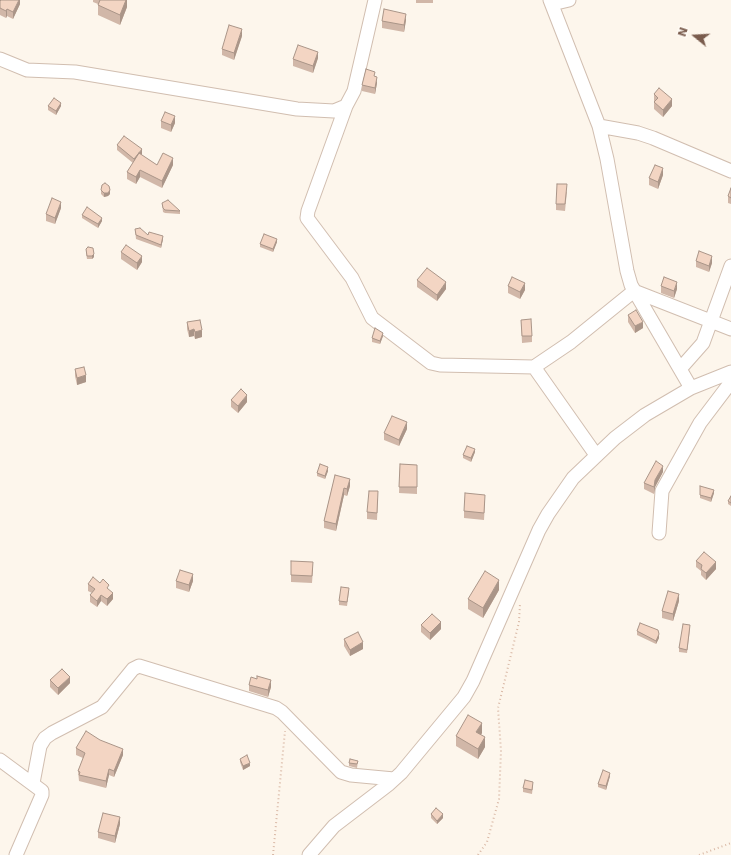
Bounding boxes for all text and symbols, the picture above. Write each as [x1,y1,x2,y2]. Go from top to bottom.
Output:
north arrow [675,16,715,56]
text: N [676,26,691,39]

